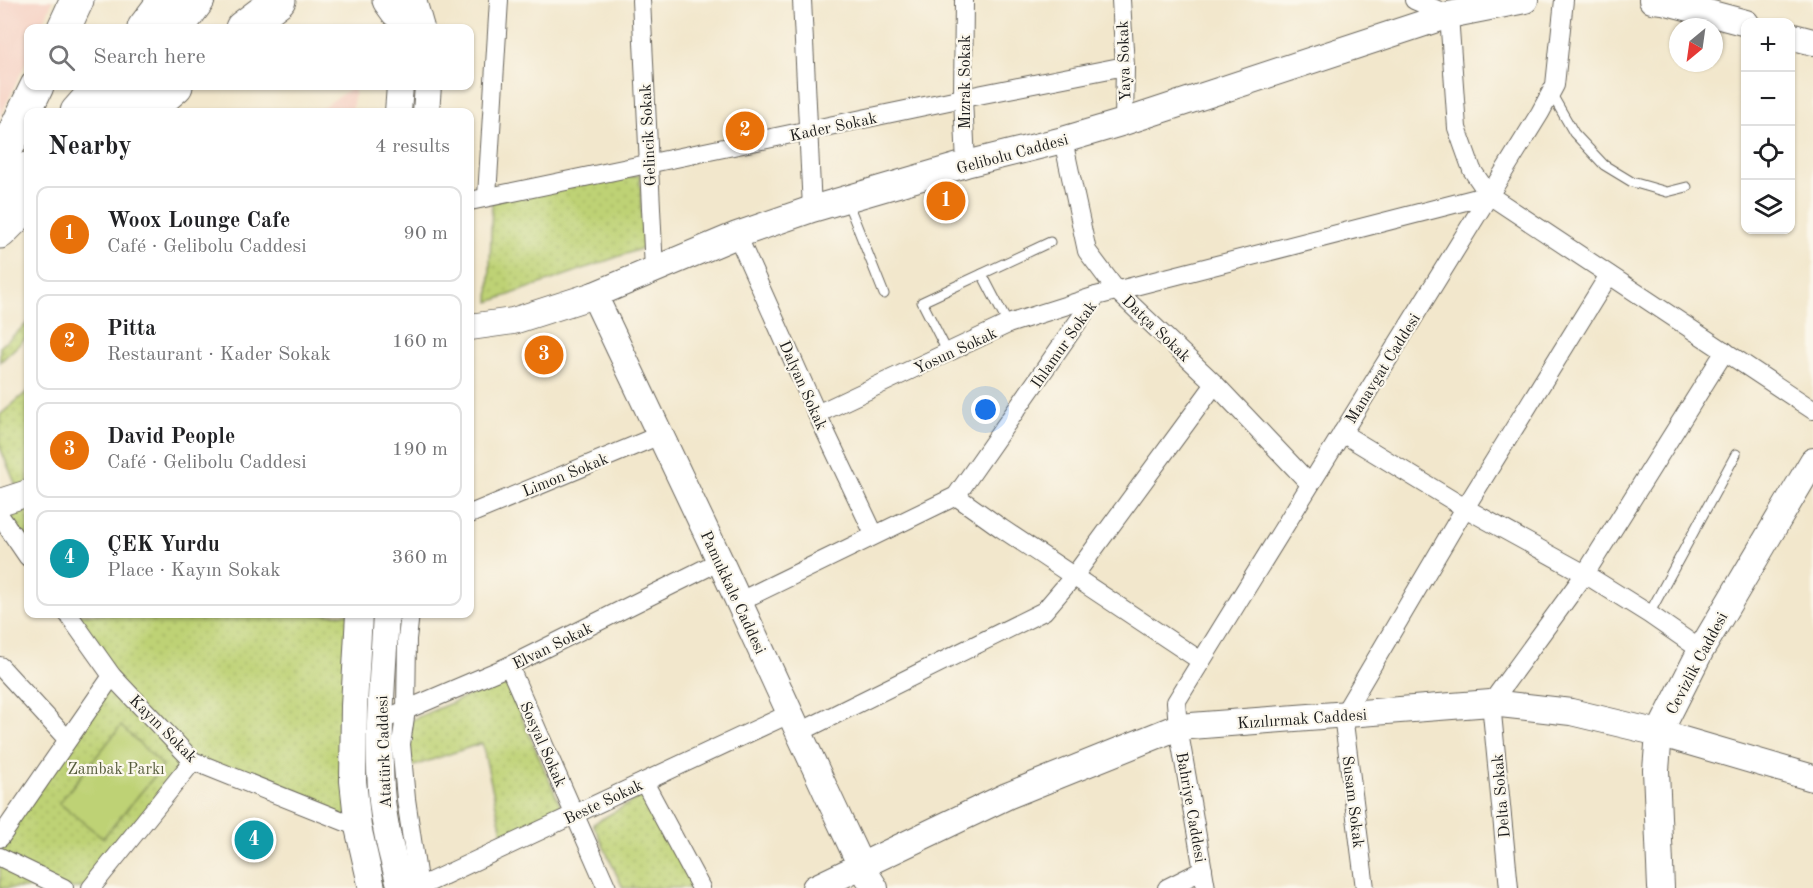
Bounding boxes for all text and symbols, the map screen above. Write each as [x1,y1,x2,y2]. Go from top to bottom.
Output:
north arrow [1669,18,1723,72]
map controls [1741,18,1795,234]
button: + [1741,18,1795,72]
street label: Yaya Sokak [1116,20,1134,102]
search box [24,24,474,90]
street label: Mızrak Sokak [958,35,974,129]
icon: search [45,41,78,74]
text: Search here [93,46,206,68]
button: − [1741,72,1795,126]
street label: Gelincik Sokak [638,83,660,187]
pin: 2 [726,108,764,154]
street label: Kader Sokak [788,111,879,145]
button: locate [1741,126,1795,180]
street label: Gelibolu Caddesi [955,132,1070,178]
text: Nearby [48,134,132,160]
text: 4 results [375,137,450,157]
pin: 1 [926,178,966,224]
button: layers [1741,180,1795,234]
text: Woox Lounge Cafe [107,210,290,232]
text: 1 [64,224,75,244]
text: 90 m [403,224,448,244]
text: Café · Gelibolu Caddesi [107,237,307,257]
street label: Datça Sokak [1118,293,1193,366]
street label: Ihlamur Sokak [1029,299,1100,391]
street label: Manavgat Caddesi [1343,311,1424,427]
text: Pitta [107,318,156,340]
street label: Yosun Sokak [912,326,1000,378]
text: 2 [64,332,75,352]
text: 160 m [392,332,448,352]
pin: 3 [524,332,564,378]
street label: Dalyan Sokak [775,339,829,433]
text: Restaurant · Kader Sokak [107,345,331,365]
your location [971,395,1000,424]
text: David People [107,426,235,448]
text: 3 [64,440,75,460]
text: 190 m [392,440,448,460]
street label: Limon Sokak [520,451,611,500]
text: Café · Gelibolu Caddesi [107,453,307,473]
street label: Pamukkale Caddesi [697,529,768,657]
text: ÇEK Yurdu [107,534,220,556]
text: 4 [64,548,75,568]
text: 360 m [392,548,448,568]
text: Place · Kayın Sokak [107,561,281,581]
street label: Cevizlik Caddesi [1664,610,1731,718]
street label: Elvan Sokak [510,621,595,673]
street label: Kayın Sokak [126,693,199,766]
street label: Atatürk Caddesi [375,695,395,809]
street label: Sosyal Sokak [516,700,568,790]
street label: Kızılırmak Caddesi [1237,707,1368,733]
street label: Bahriye Caddesi [1172,751,1208,864]
street label: Delta Sokak [1490,753,1514,839]
street label: Susam Sokak [1338,755,1366,849]
park label: Zambak Parkı [67,762,165,778]
street label: Beste Sokak [562,778,646,828]
pin: 4 [234,818,274,862]

